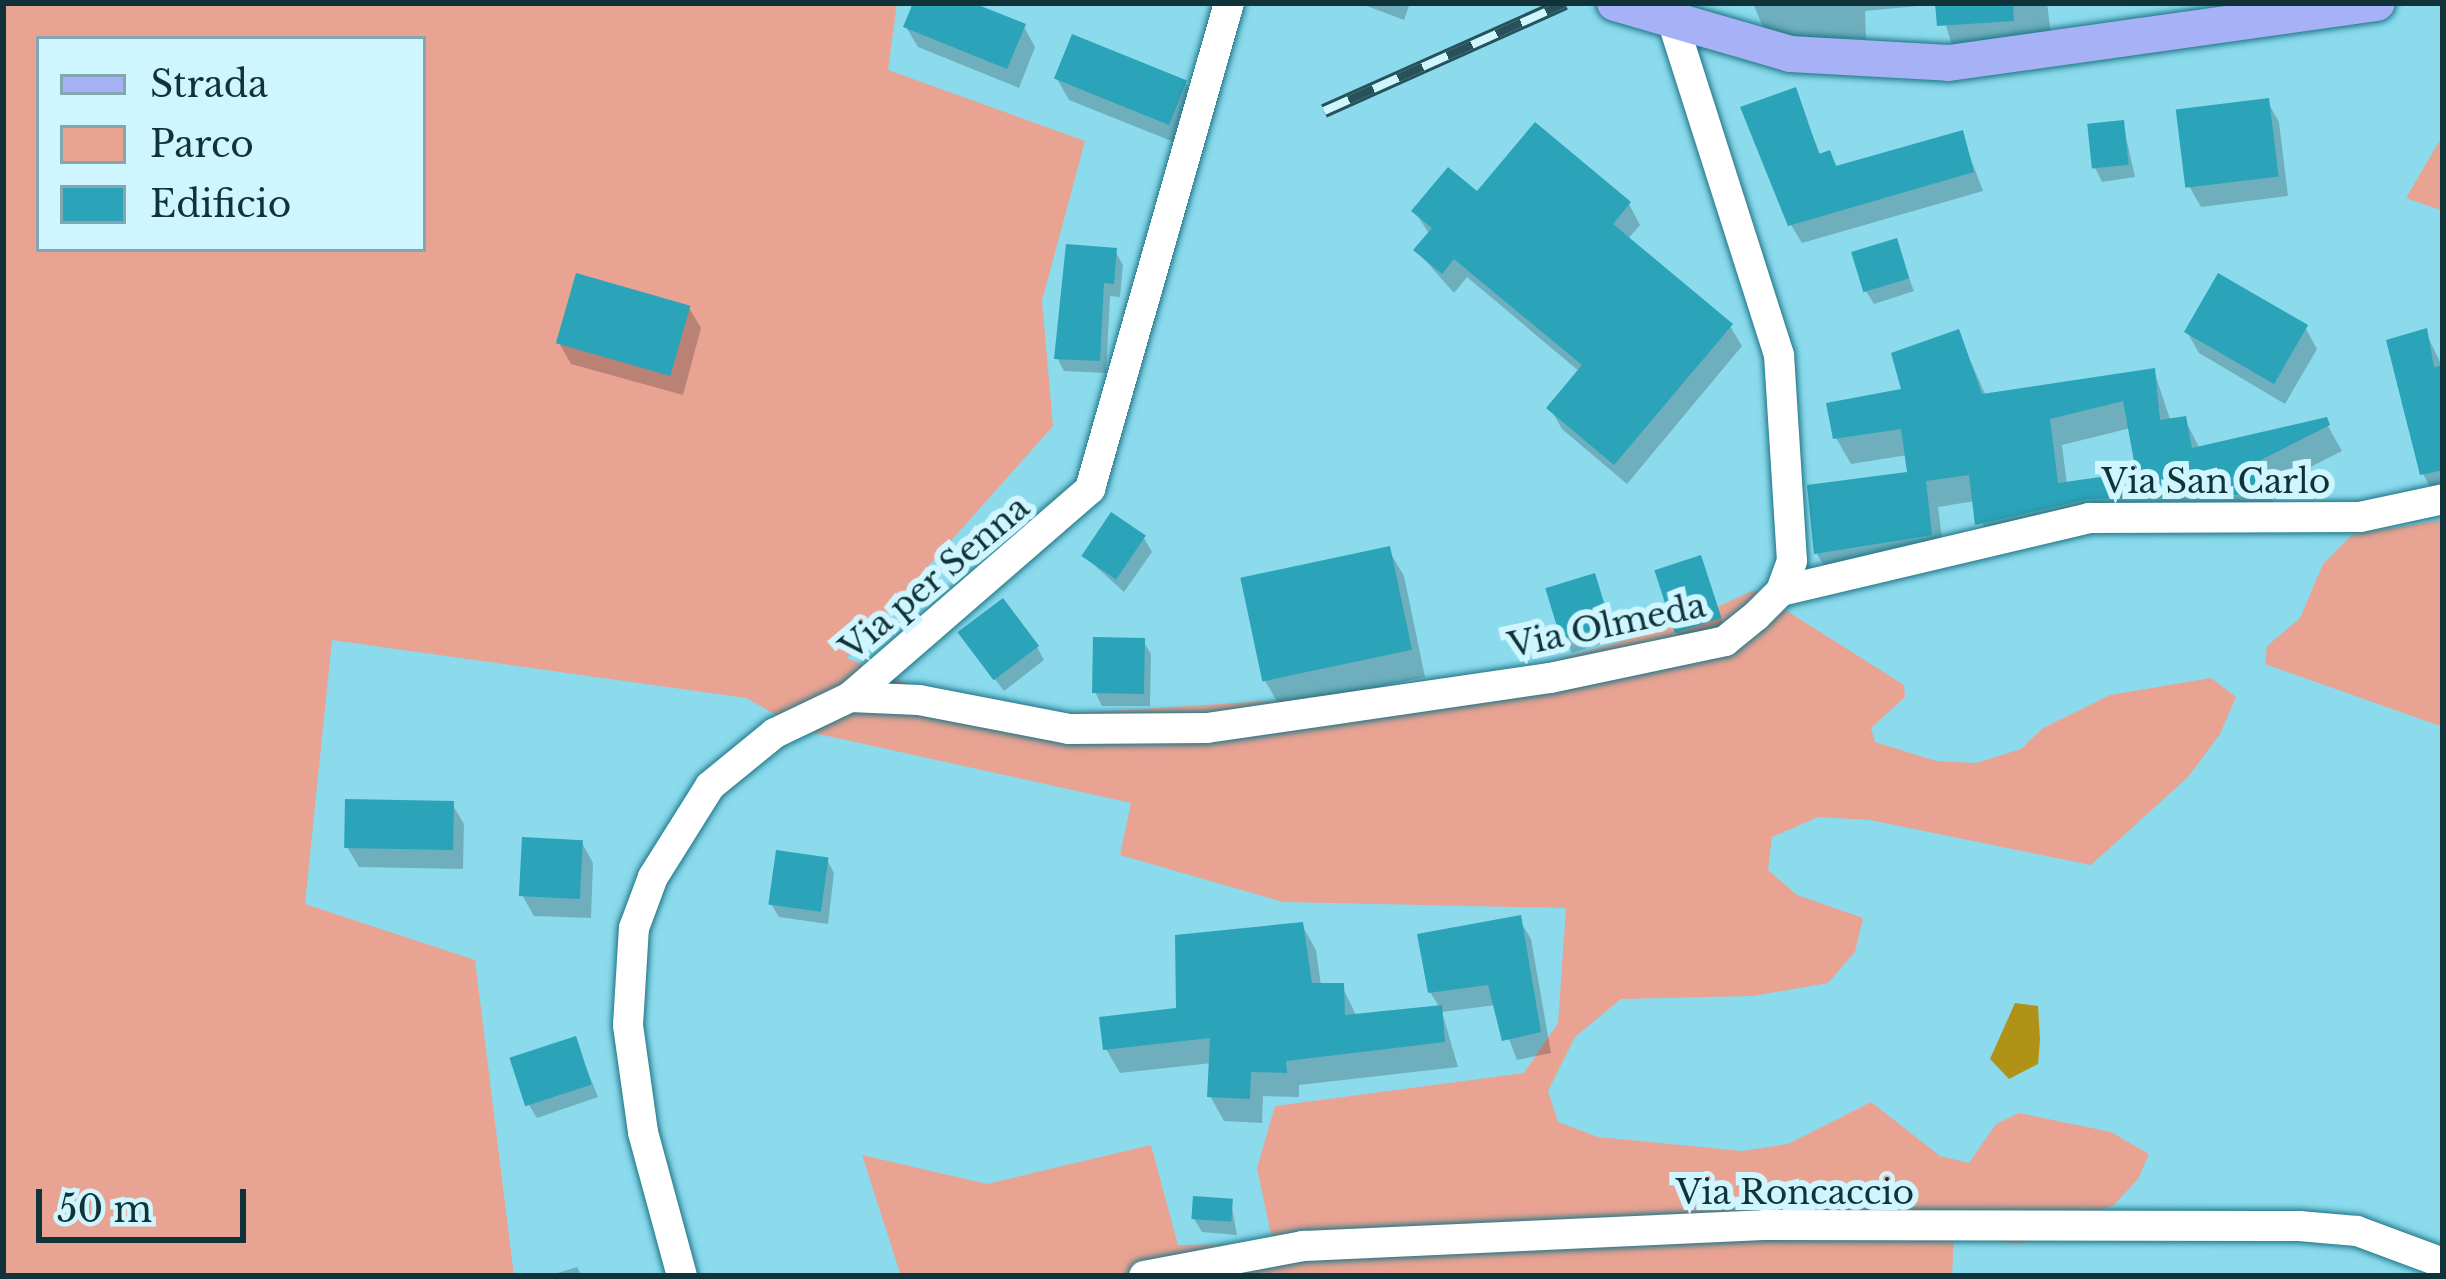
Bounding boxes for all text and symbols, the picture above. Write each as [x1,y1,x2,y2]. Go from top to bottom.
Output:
legend [36,36,426,252]
text: Strada [150,62,268,107]
text: Parco [150,122,254,167]
text: Edificio [150,182,291,227]
street label: Via San Carlo [2101,462,2331,502]
street label: Via per Senna [832,487,1038,669]
street label: Via Olmeda [1505,586,1709,666]
scale bar [42,1165,252,1239]
street label: Via Roncaccio [1676,1173,1914,1213]
text: 50 m [57,1187,152,1232]

